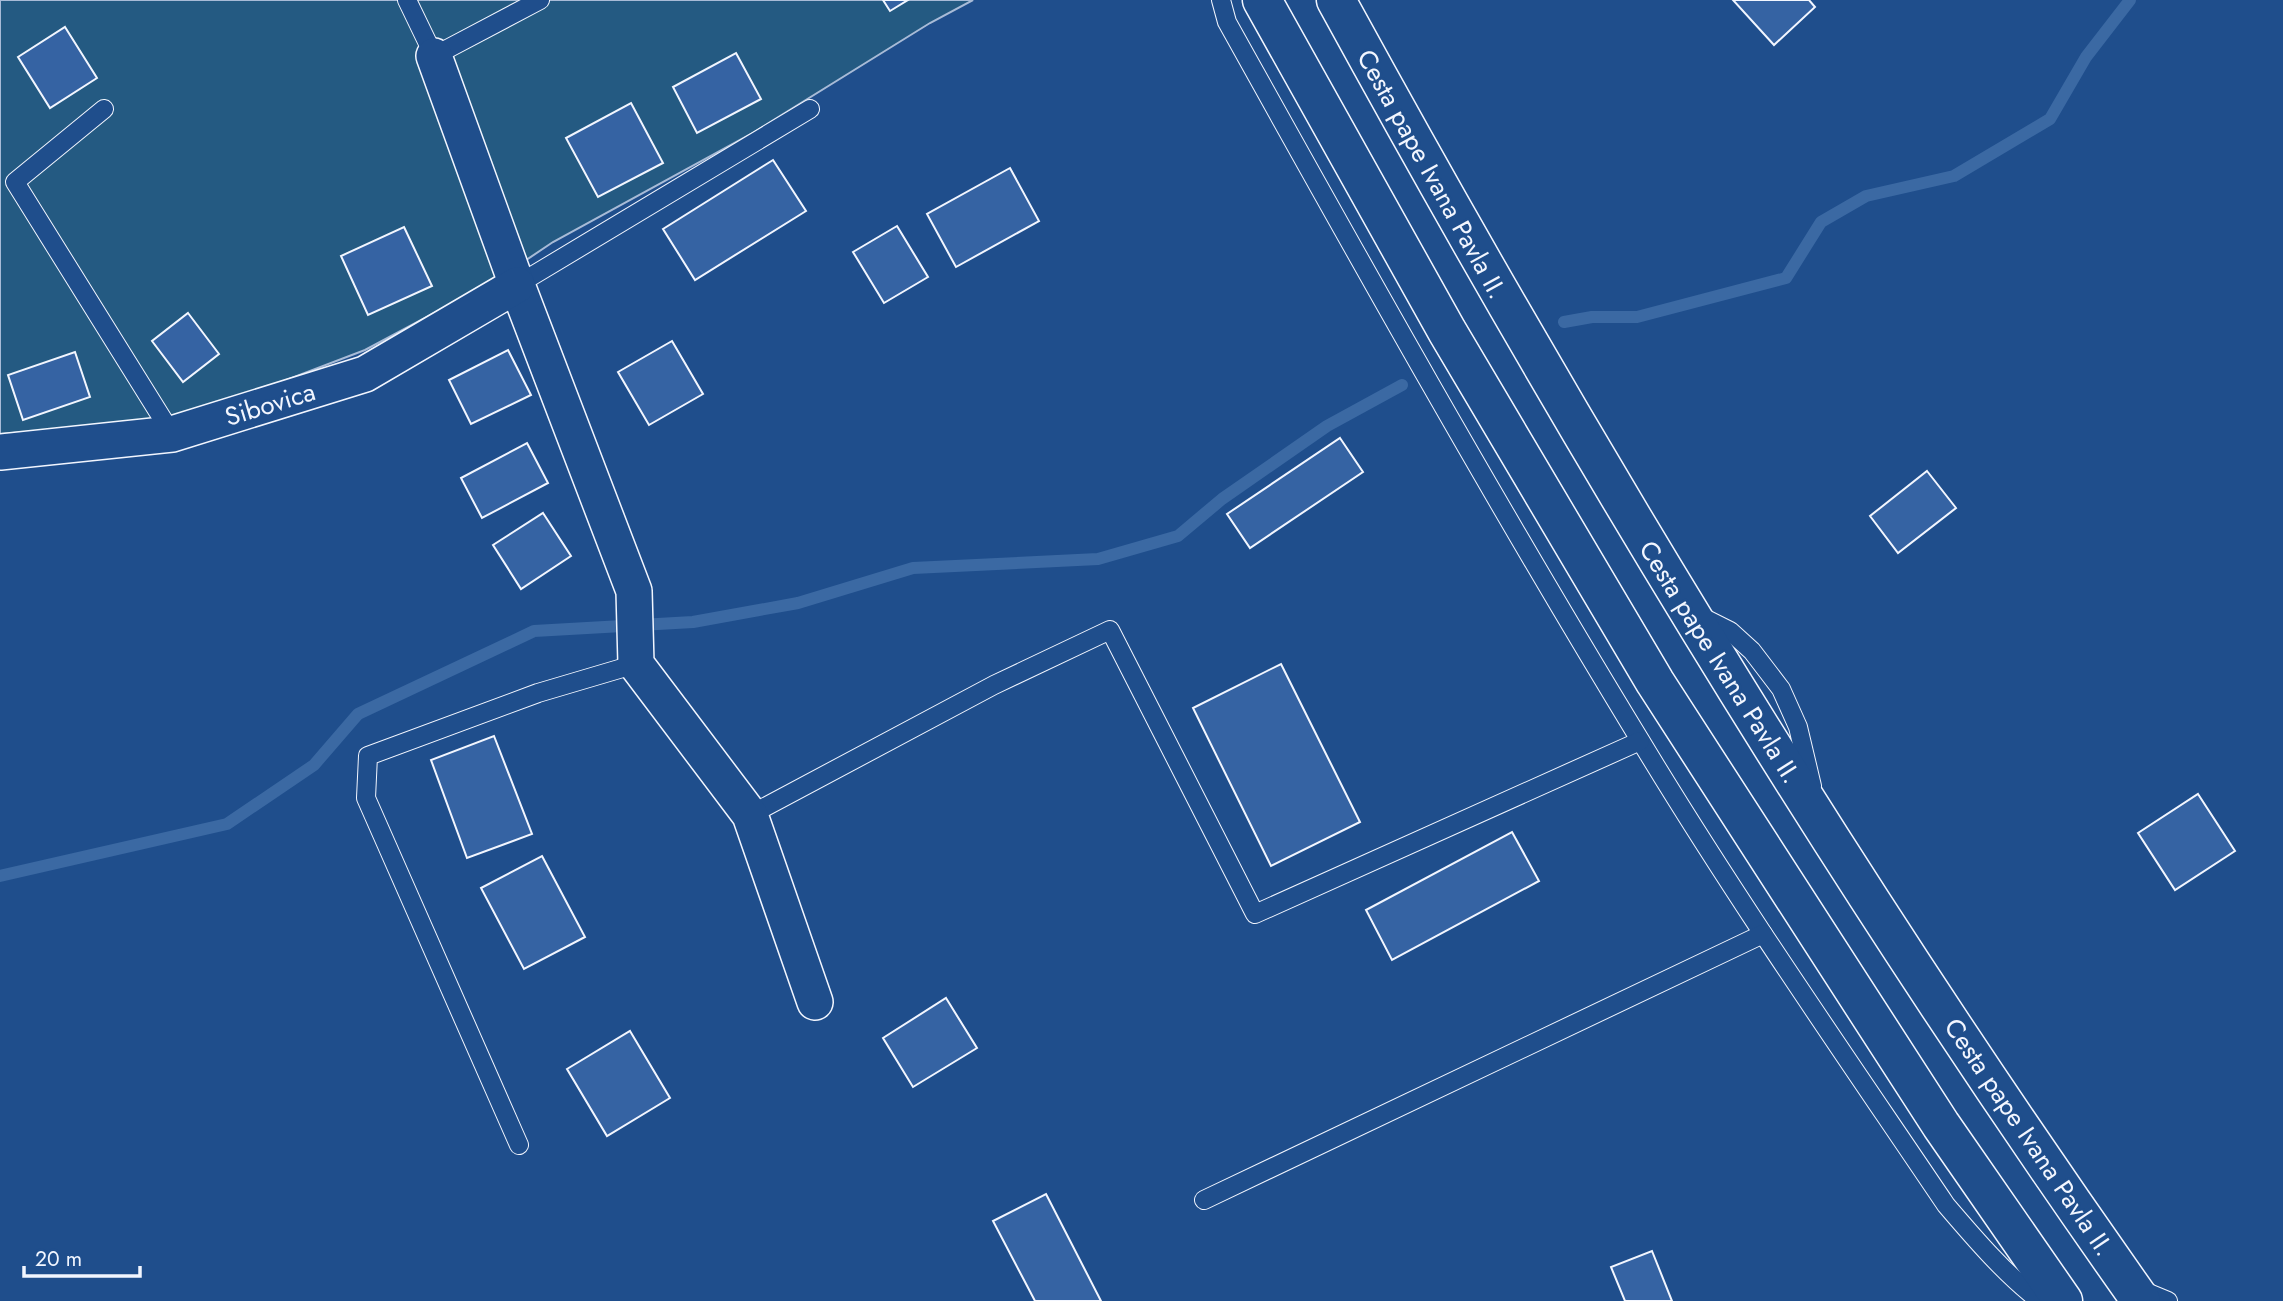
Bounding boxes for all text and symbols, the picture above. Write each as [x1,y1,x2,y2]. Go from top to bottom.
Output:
street label: Cesta pape Ivana Pavla II. [1348,42,1516,306]
street label: Sibovica [220,372,320,436]
street label: Cesta pape Ivana Pavla II. [1630,533,1810,791]
street label: Cesta pape Ivana Pavla II. [1935,1010,2123,1264]
scale bar [24,1234,140,1278]
text: 20 m [35,1244,82,1274]

